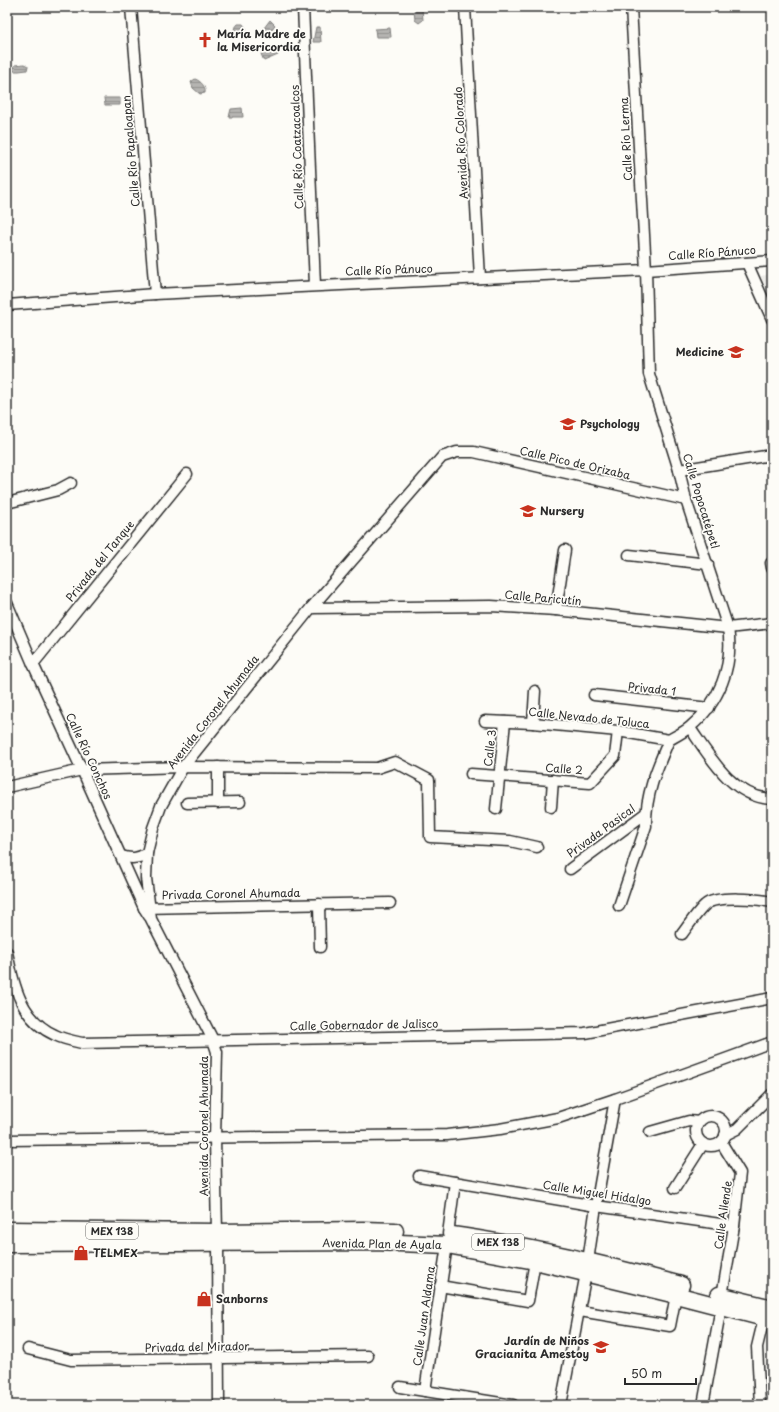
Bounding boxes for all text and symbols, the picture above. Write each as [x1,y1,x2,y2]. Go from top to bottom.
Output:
place label: María Madre de la Misericordia [217,25,306,55]
church icon: María Madre de la Misericordia [196,31,214,49]
street label: Calle Río Coatzacoalcos [286,85,307,209]
street label: Avenida Río Colorado [449,86,472,200]
street label: Calle Río Papaloapan [117,95,144,208]
street label: Calle Río Lerma [615,97,636,181]
street label: Calle Río Pánuco [668,241,756,264]
street label: Calle Río Pánuco [345,259,433,280]
place label: Medicine [676,343,725,360]
school or university icon: Medicine [727,343,745,361]
school or university icon: Psychology [559,415,577,433]
place label: Psychology [580,415,640,432]
street label: Calle Pico de Orizaba [518,442,632,484]
street label: Calle Popocatépetl [679,451,724,551]
school or university icon: Nursery [519,502,537,520]
place label: Nursery [540,502,584,519]
street label: Privada del Tanque [61,516,138,605]
street label: Calle Paricutín [504,586,582,609]
street label: Avenida Coronel Ahumada [163,651,263,772]
street label: Privada 1 [627,678,677,699]
street label: Calle Nevado de Toluca [528,703,651,732]
street label: Calle Río Conchos [62,710,117,802]
street label: Calle 3 [479,728,500,767]
street label: Calle 2 [545,759,584,778]
street label: Privada Pasical [563,800,638,861]
street label: Privada Coronel Ahumada [162,884,300,903]
street label: Calle Gobernador de Jalisco [290,1015,438,1034]
street label: Avenida Coronel Ahumada [195,1056,212,1196]
street label: Calle Miguel Hidalgo [542,1176,652,1209]
street label: Calle Allende [709,1180,736,1250]
road number: MEX 138 [86,1223,138,1239]
street label: Avenida Plan de Ayala [322,1234,442,1253]
road number: MEX 138 [472,1234,524,1250]
shop icon: TELMEX [72,1244,90,1262]
place label: TELMEX [93,1244,138,1261]
street label: Calle Juan Aldama [408,1265,439,1367]
shop icon: Sanborns [195,1290,213,1308]
place label: Sanborns [216,1290,268,1307]
place label: Jardín de Niños Gracianita Amestoy [475,1332,589,1362]
street label: Privada del Mirador [145,1337,250,1356]
school or university icon: Jardín de Niños Gracianita Amestoy [592,1338,610,1356]
scale bar [625,1360,696,1386]
text: 50 m [631,1364,662,1382]

